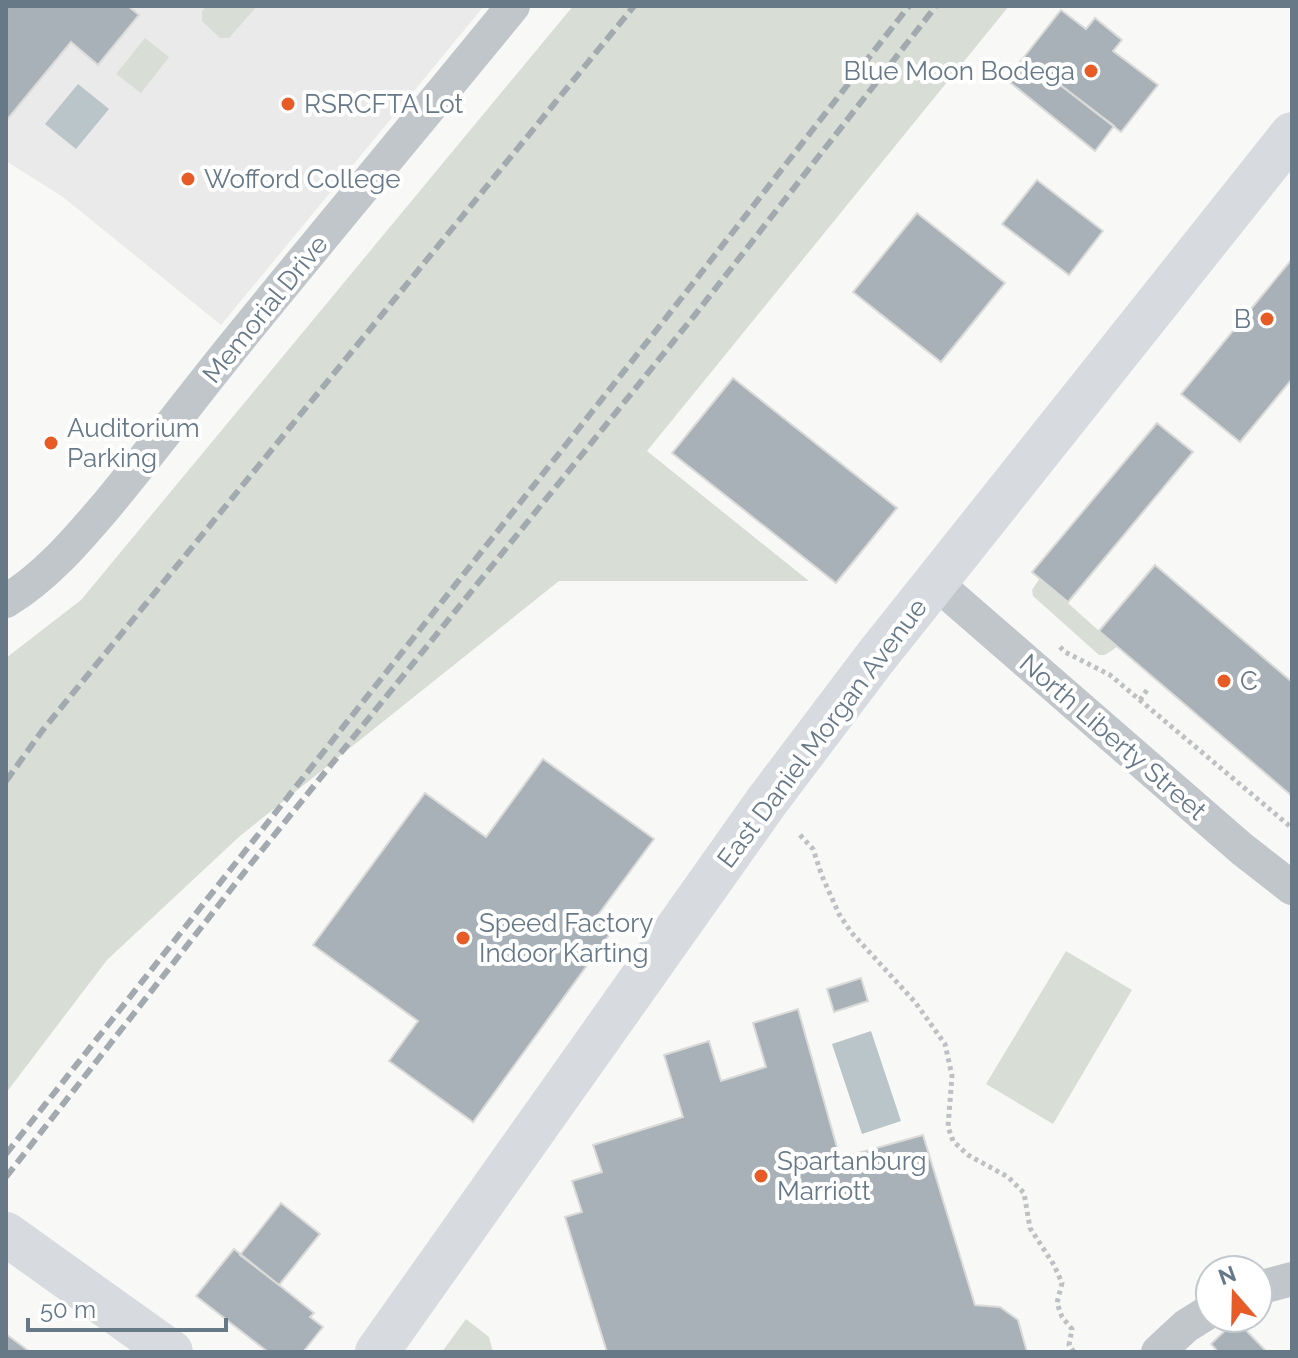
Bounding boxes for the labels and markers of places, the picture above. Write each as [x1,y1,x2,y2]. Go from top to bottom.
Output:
place label: Blue Moon Bodega [844,56,1075,86]
marker: Blue Moon Bodega [1082,62,1100,80]
place label: RSRCFTA Lot [304,89,464,119]
marker: RSRCFTA Lot [279,95,297,113]
place label: Wofford College [204,164,401,194]
marker: Wofford College [179,170,197,188]
place label: B [1234,304,1251,334]
marker: B [1258,310,1276,328]
place label: Auditorium Parking [67,413,200,473]
marker: Auditorium Parking [42,434,60,452]
place label: C [1240,666,1258,696]
marker: C [1215,672,1233,690]
place label: Speed Factory Indoor Karting [479,908,653,968]
marker: Speed Factory Indoor Karting [454,929,472,947]
place label: Spartanburg Marriott [777,1146,926,1206]
marker: Spartanburg Marriott [752,1167,770,1185]

